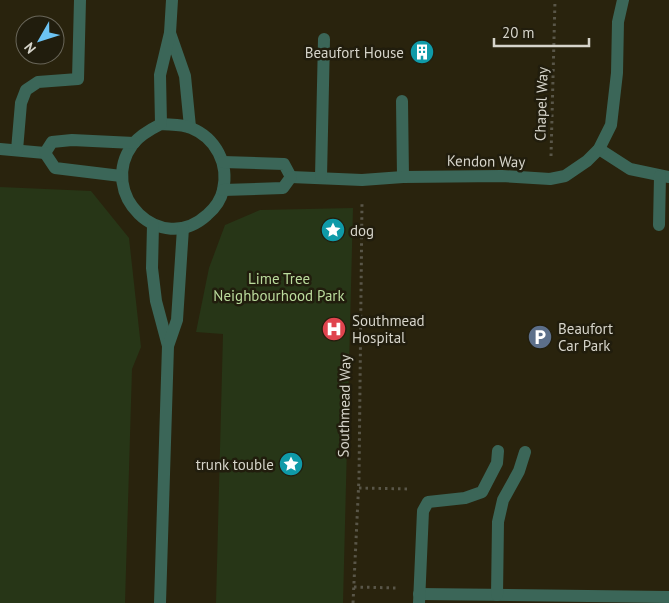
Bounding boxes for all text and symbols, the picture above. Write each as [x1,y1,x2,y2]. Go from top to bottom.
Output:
north arrow [15,15,65,65]
scale bar [494,15,589,47]
text: 20 m [502,23,535,42]
text: N [20,39,40,57]
building icon: Beaufort House [409,39,435,65]
place label: Beaufort House [305,43,404,62]
street label: Chapel Way [530,67,552,141]
street label: Kendon Way [447,151,525,171]
place icon: dog [320,217,346,243]
place label: dog [350,221,374,240]
park label: Lime Tree Neighbourhood Park [213,269,345,305]
place label: Southmead Hospital [352,311,425,347]
hospital icon: Southmead Hospital [321,316,347,342]
place label: Beaufort Car Park [558,319,613,355]
parking icon: Beaufort Car Park [527,324,553,350]
street label: Southmead Way [334,355,354,457]
place icon: trunk touble [278,451,304,477]
place label: trunk touble [196,455,274,474]

